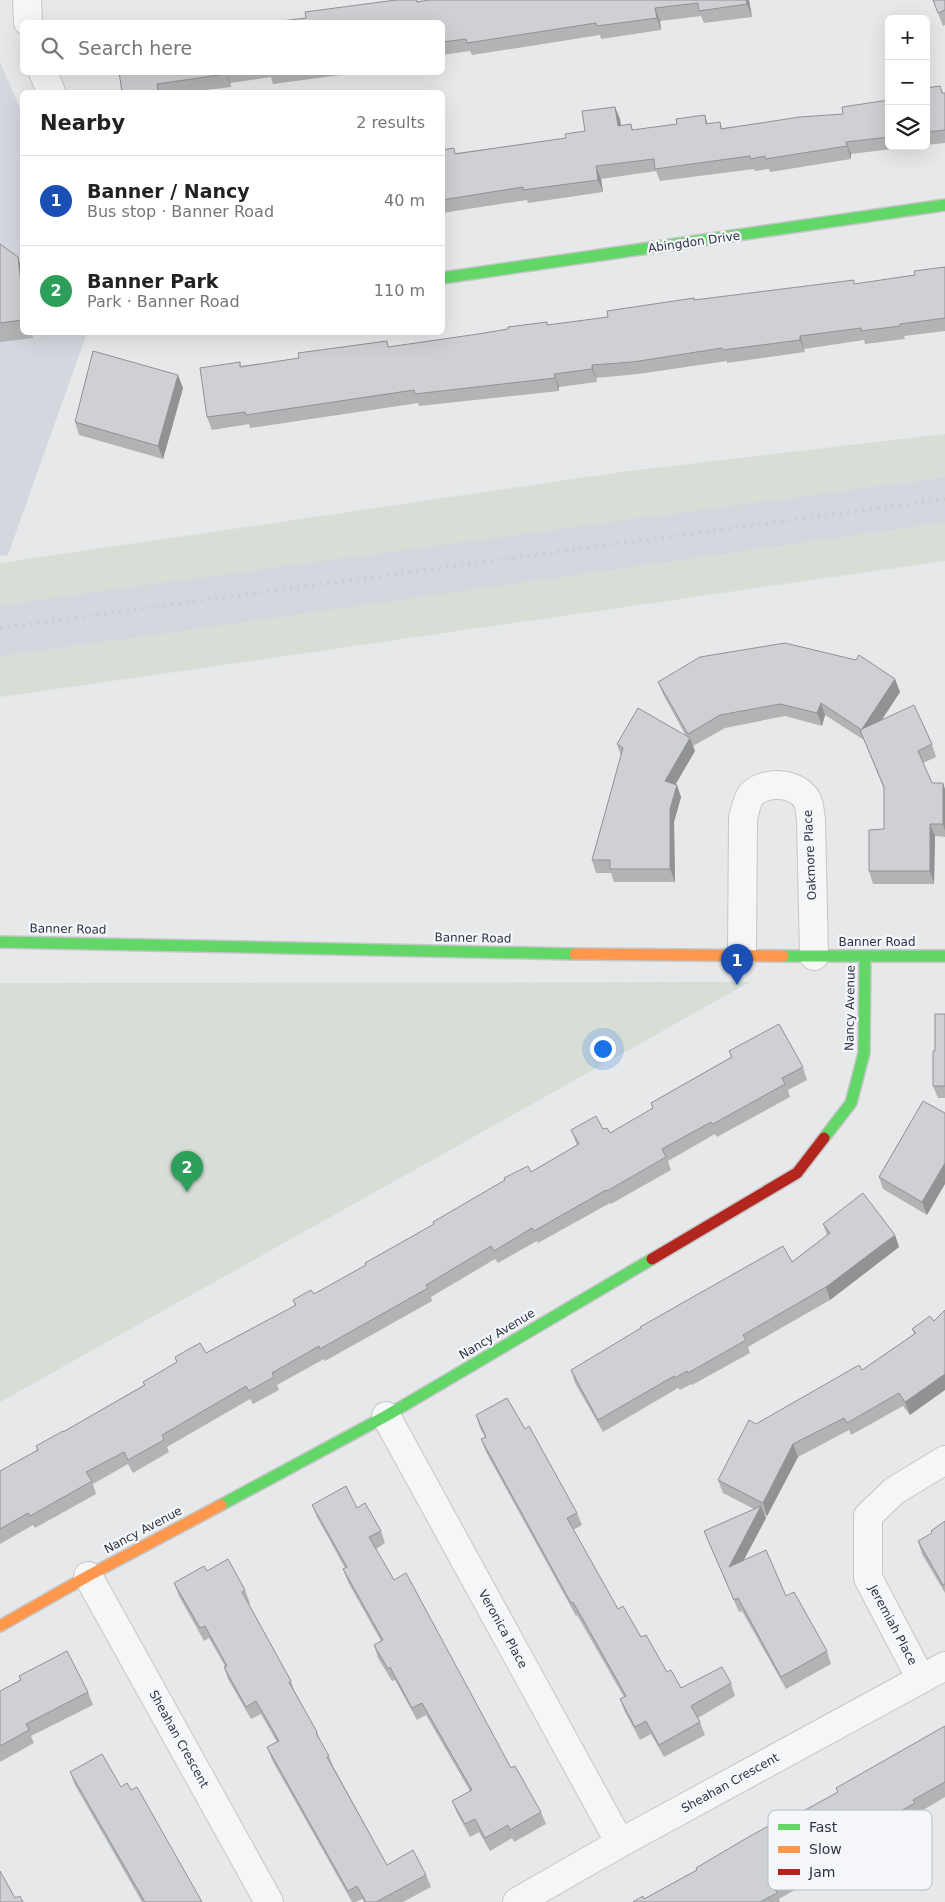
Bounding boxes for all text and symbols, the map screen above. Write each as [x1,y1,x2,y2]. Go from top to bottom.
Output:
map controls [885,15,930,150]
button: + [885,15,930,60]
search box [20,20,445,75]
icon: search [38,34,66,62]
text: Search here [78,37,192,59]
button: − [885,60,930,105]
button: layers [885,105,930,150]
text: Nearby [40,111,125,135]
text: 2 results [356,113,425,132]
text: Banner / Nancy [87,180,250,202]
text: 1 [50,191,62,210]
text: 40 m [384,191,425,210]
text: Bus stop · Banner Road [87,202,274,221]
street label: Abingdon Drive [647,229,741,255]
text: Banner Park [87,270,218,292]
text: 2 [50,281,62,300]
text: 110 m [374,281,425,300]
text: Park · Banner Road [87,292,240,311]
street label: Oakmore Place [801,809,819,901]
street label: Banner Road [29,921,107,937]
street label: Banner Road [434,930,512,946]
street label: Banner Road [838,935,916,949]
pin: 1 [721,944,753,985]
street label: Nancy Avenue [842,965,858,1051]
your location [590,1036,616,1062]
pin: 2 [171,1151,203,1192]
street label: Nancy Avenue [457,1306,537,1362]
street label: Nancy Avenue [102,1504,184,1556]
street label: Jeremiah Place [866,1582,920,1667]
street label: Veronica Place [476,1587,530,1671]
street label: Sheahan Crescent [146,1688,212,1790]
street label: Sheahan Crescent [679,1750,781,1816]
legend [768,1810,932,1890]
text: Fast [809,1819,838,1835]
text: Slow [809,1841,842,1857]
text: Jam [808,1864,835,1880]

